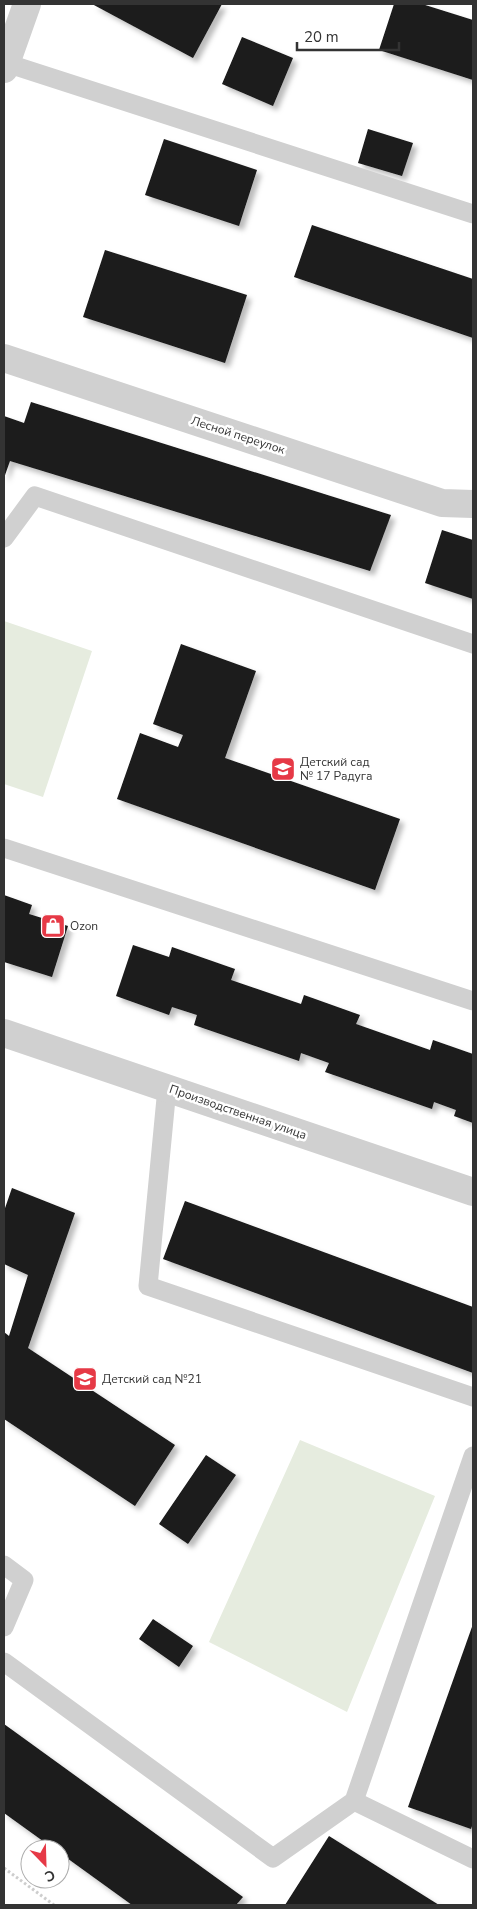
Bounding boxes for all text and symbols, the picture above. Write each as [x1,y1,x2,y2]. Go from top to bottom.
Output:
scale bar [297,20,400,52]
text: 20 m [304,27,339,47]
street label: Лесной переулок [189,412,288,458]
place label: Детский сад № 17 Радуга [300,754,373,784]
school or university icon: Детский сад № 17 Радуга [270,756,296,782]
shop icon: Ozon [40,913,66,939]
place label: Ozon [70,918,98,934]
street label: Производственная улица [167,1081,309,1143]
school or university icon: Детский сад №21 [72,1366,98,1392]
place label: Детский сад №21 [102,1371,202,1387]
north arrow [20,1839,70,1889]
text: С [41,1865,58,1886]

